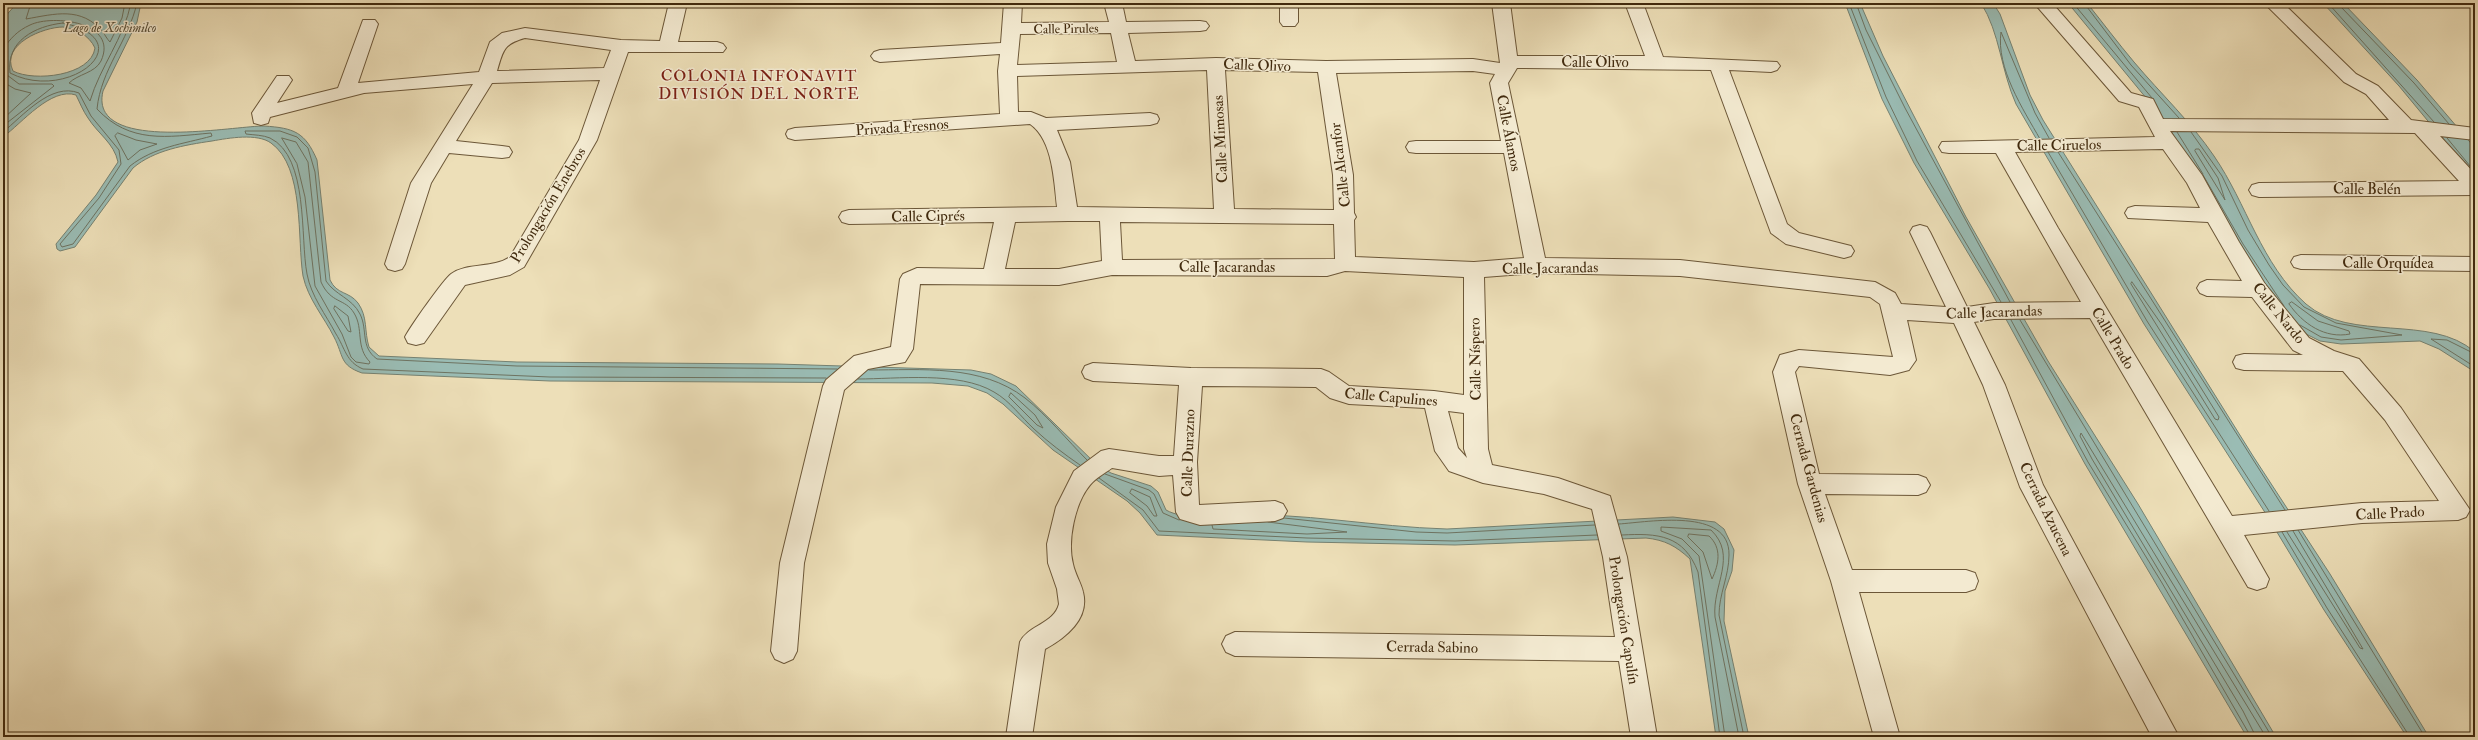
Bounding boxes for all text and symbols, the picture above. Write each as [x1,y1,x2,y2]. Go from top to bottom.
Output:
water label: Lago de Xochimilco [63,20,157,36]
street label: Calle Pirules [1033,20,1099,38]
street label: Calle Olivo [1561,53,1629,72]
street label: Calle Olivo [1223,55,1291,76]
district label: COLONIA INFONAVIT DIVISIÓN DEL NORTE [658,66,860,104]
street label: Calle Álamos [1492,93,1527,173]
street label: Calle Mimosas [1209,95,1232,183]
street label: Privada Fresnos [855,115,949,140]
street label: Calle Alcanfor [1326,121,1355,208]
street label: Calle Ciruelos [2016,135,2102,156]
street label: Prolongación Enebros [506,144,590,267]
street label: Calle Belén [2333,180,2401,199]
street label: Calle Ciprés [891,206,965,228]
street label: Calle Orquídea [2342,254,2434,273]
street label: Calle Jacarandas [1179,258,1275,278]
street label: Calle Jacarandas [1502,258,1598,280]
street label: Calle Nardo [2248,279,2309,348]
street label: Calle Jacarandas [1946,301,2043,325]
street label: Calle Prado [2087,304,2139,373]
street label: Calle Níspero [1465,317,1487,401]
street label: Calle Capulines [1343,384,1438,412]
street label: Calle Durazno [1177,409,1200,497]
street label: Cerrada Gardenias [1785,411,1832,525]
street label: Cerrada Azucena [2015,459,2077,560]
street label: Calle Prado [2355,502,2425,525]
street label: Prolongación Capulín [1603,555,1643,686]
street label: Cerrada Sabino [1386,637,1478,658]

